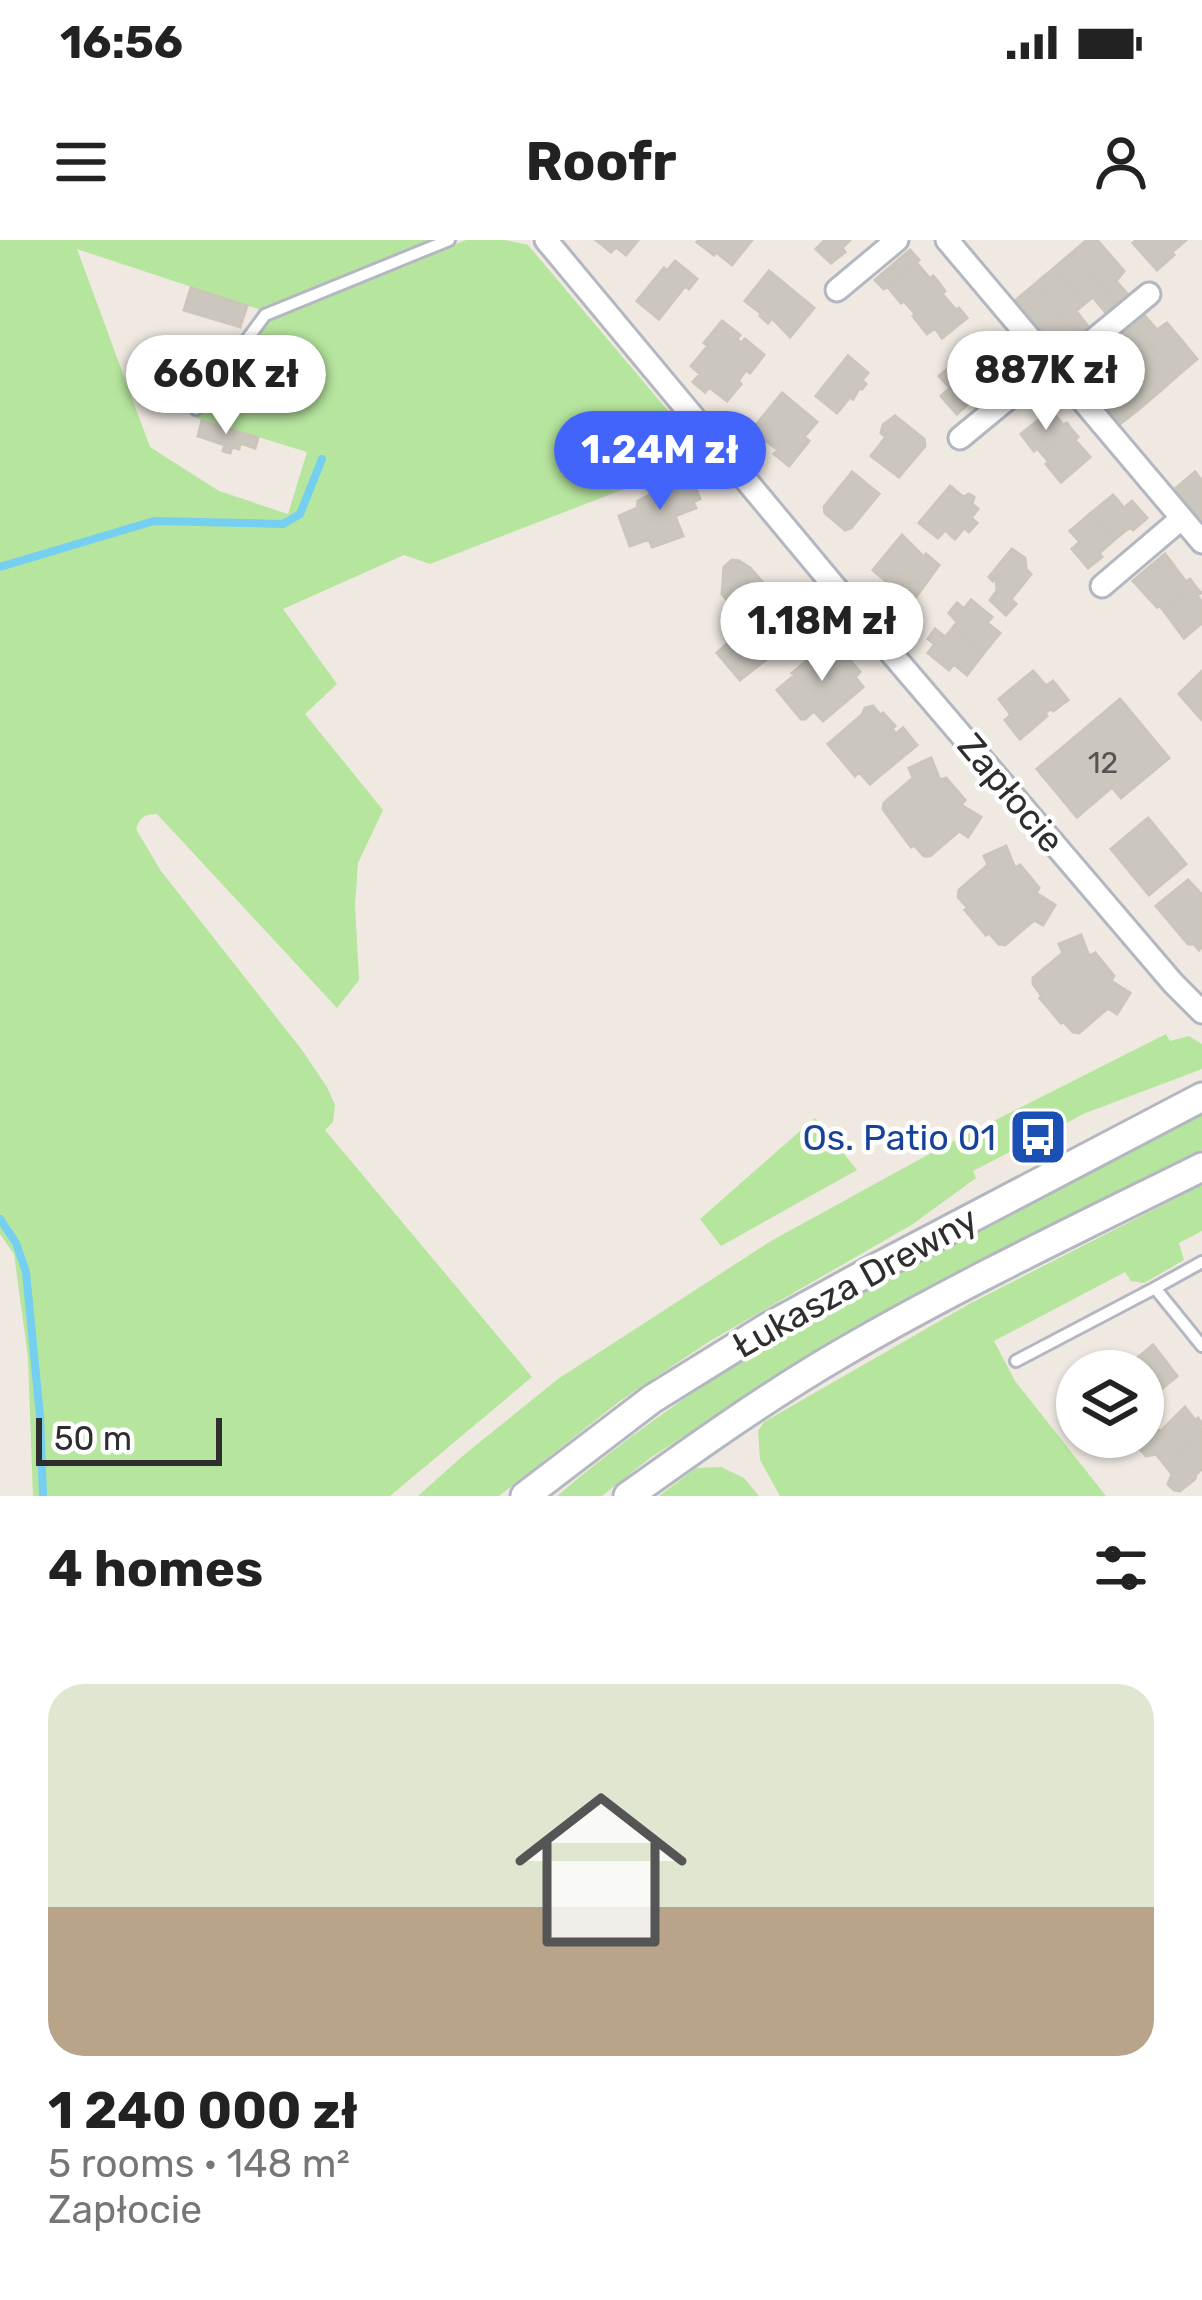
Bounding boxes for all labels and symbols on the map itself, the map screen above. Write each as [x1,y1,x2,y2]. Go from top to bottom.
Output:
pin: 887K zł [935,331,1157,433]
pin: 660K zł [115,335,337,437]
pin: 1.24M zł [536,411,784,513]
pin: 1.18M zł [698,582,946,684]
street label: Zapłocie [949,725,1073,861]
house number: 12 [1088,745,1118,781]
bus stop icon: Os. Patio 01 [1007,1106,1069,1168]
place label: Os. Patio 01 [802,1116,996,1159]
street label: Łukasza Drewny [725,1197,985,1367]
scale bar [36,1412,222,1465]

